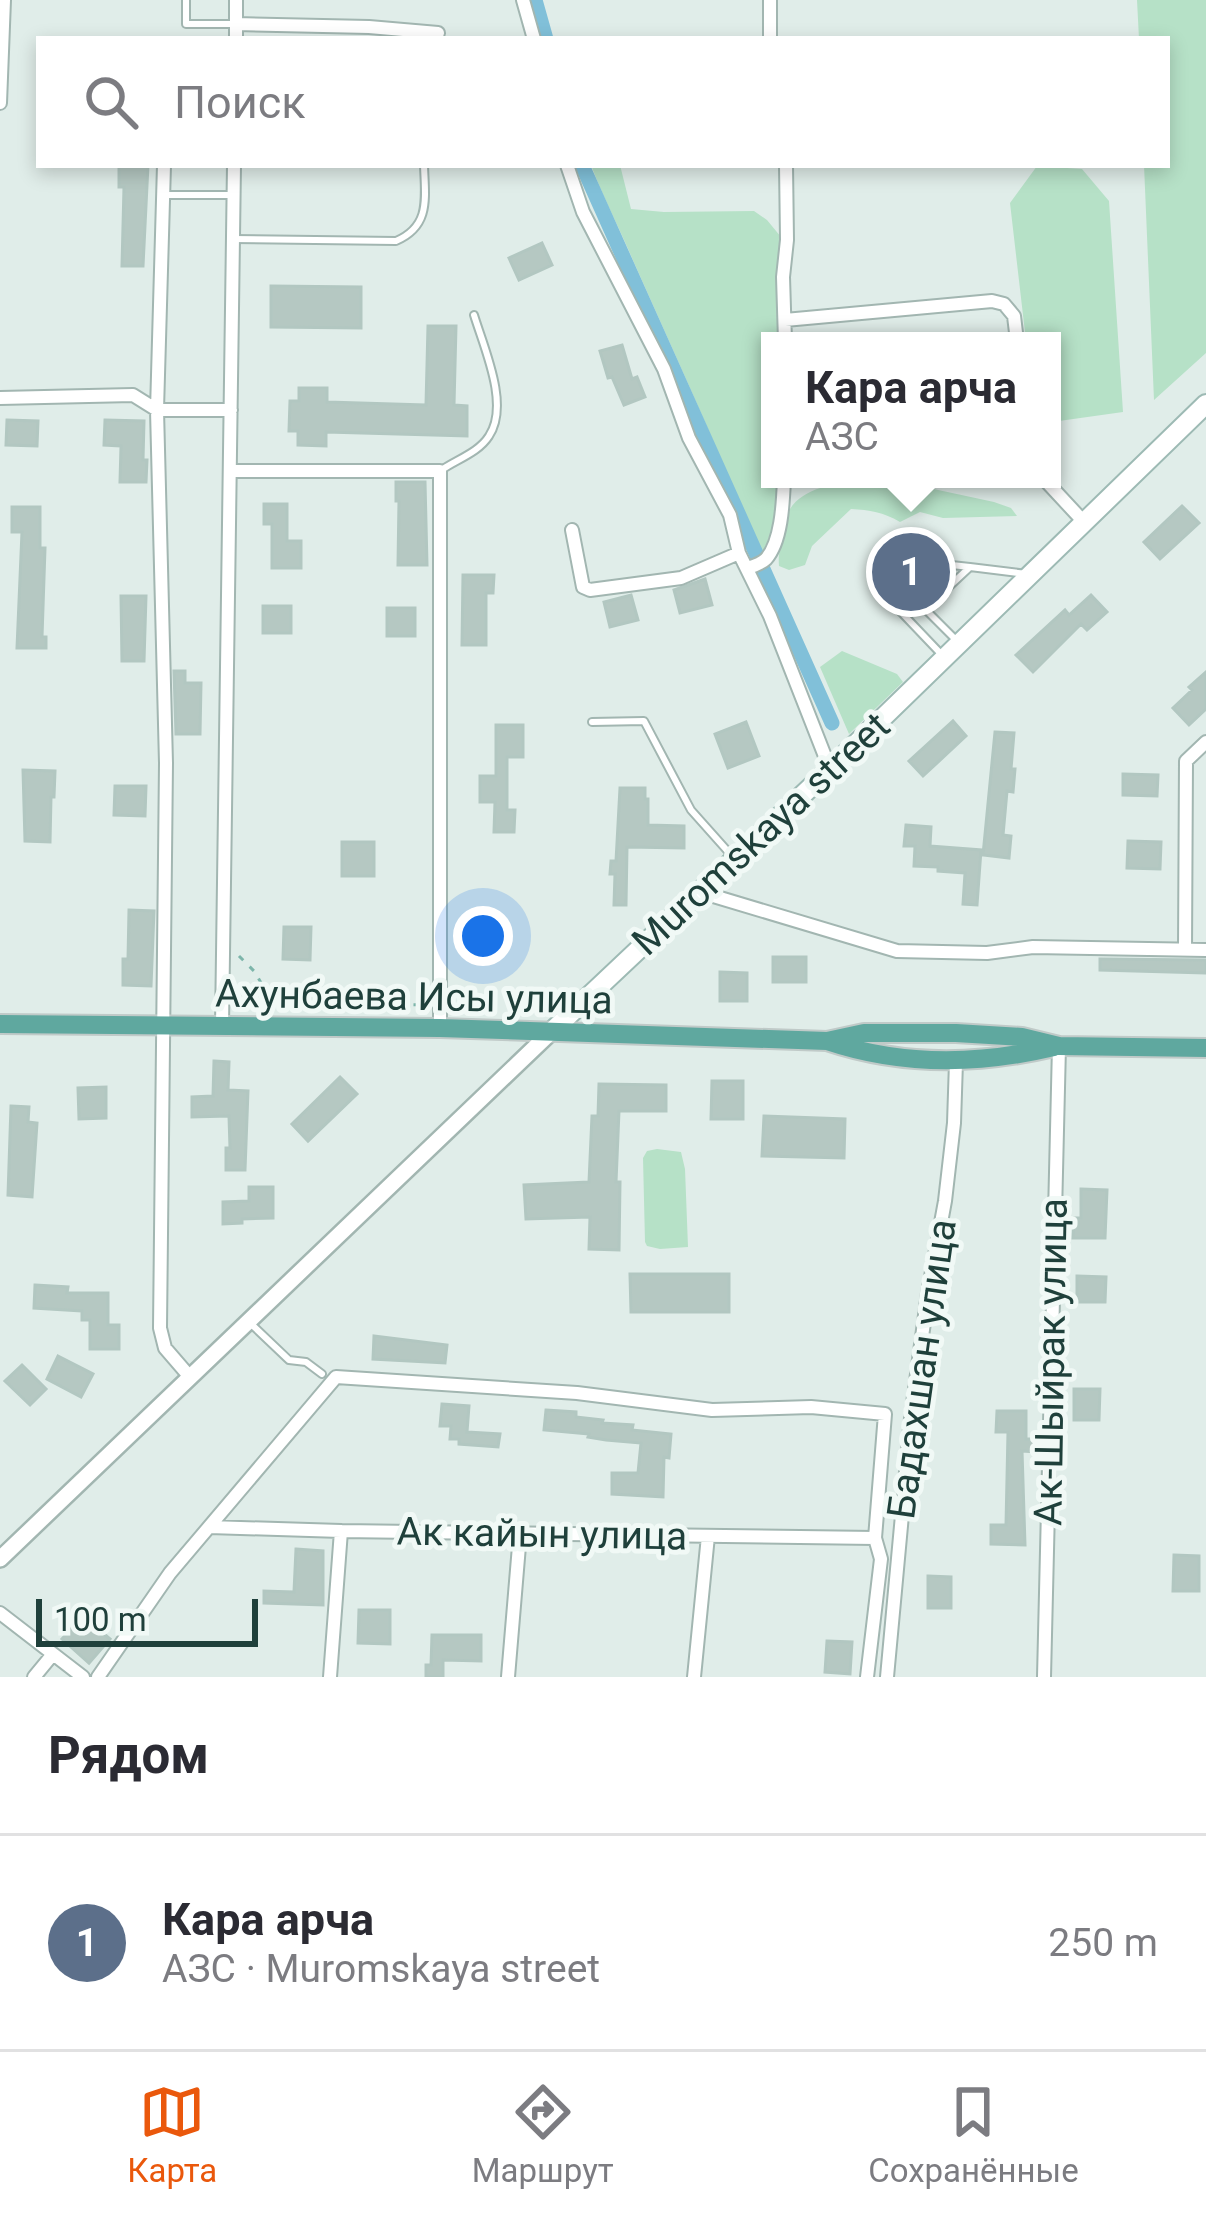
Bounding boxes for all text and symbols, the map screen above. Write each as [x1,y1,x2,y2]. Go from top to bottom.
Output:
search box [36,36,1170,168]
icon: search [78,69,144,135]
text: Поиск [174,76,306,129]
popup [761,332,1061,488]
text: Кара арча [805,361,1017,414]
text: АЗС [805,414,879,460]
pin: 1 [872,527,950,617]
street label: Muromskaya street [623,703,899,965]
your location [453,906,513,966]
street label: Ахунбаева Исы улица [215,971,613,1023]
street label: Ак-Шыйрак улица [1025,1198,1077,1526]
street label: Бадахшан улица [878,1216,966,1522]
street label: Ак кайын улица [396,1508,688,1560]
scale bar [36,1593,258,1646]
text: 100 m [54,1600,147,1639]
text: Рядом [48,1726,209,1785]
text: Кара арча [162,1893,374,1946]
text: 1 [76,1920,98,1966]
text: 250 m [1048,1920,1158,1966]
text: АЗС · Muromskaya street [162,1946,600,1992]
tab: Карта [127,2079,217,2190]
tab: Маршрут [472,2079,614,2190]
tab: Сохранённые [868,2079,1079,2190]

